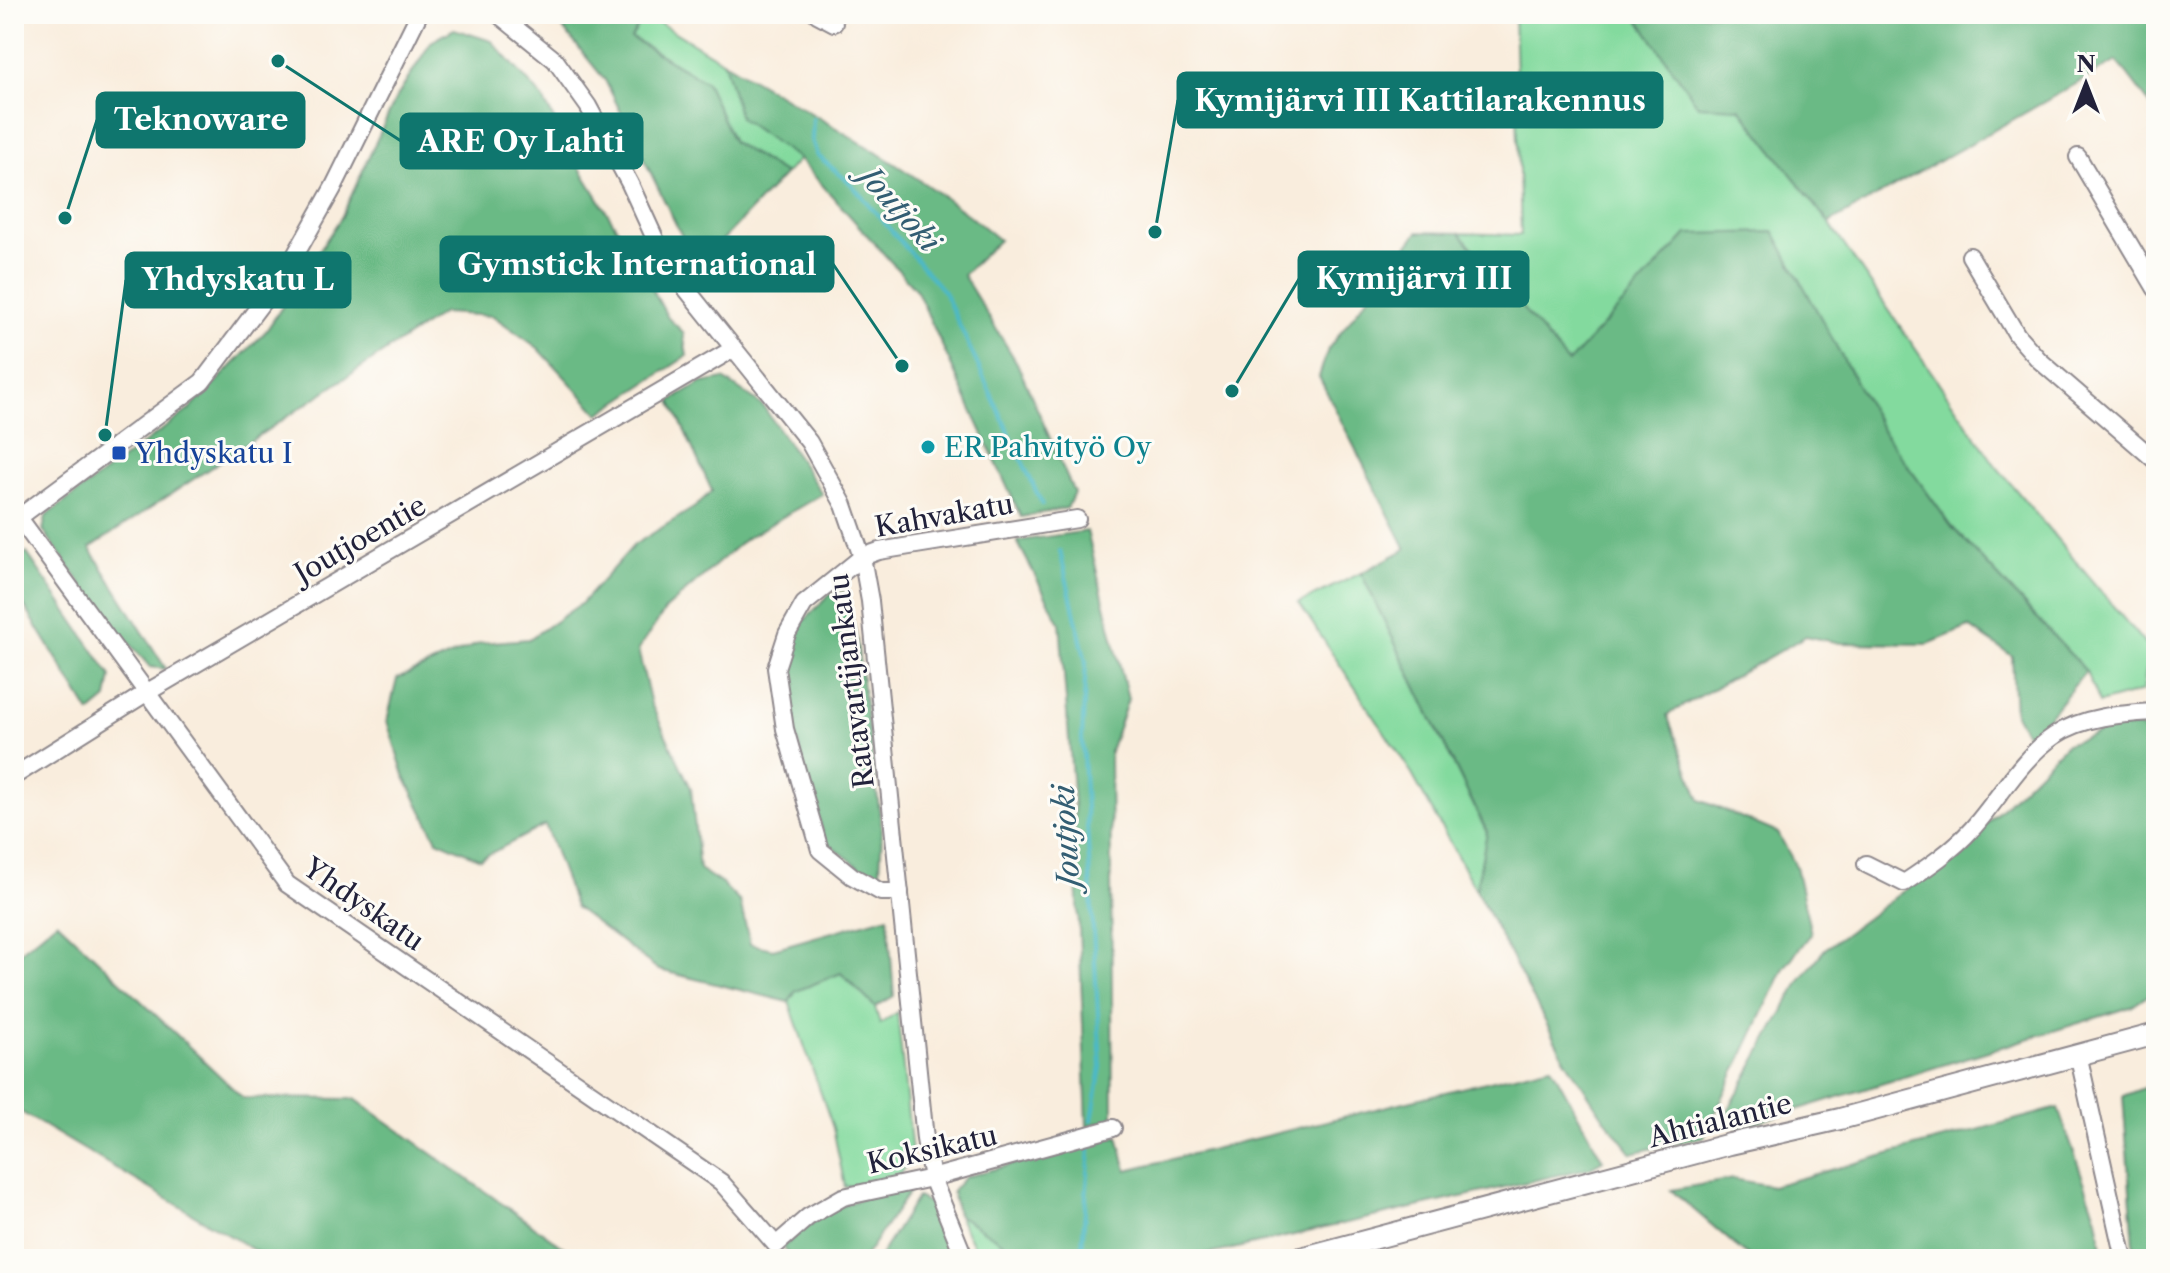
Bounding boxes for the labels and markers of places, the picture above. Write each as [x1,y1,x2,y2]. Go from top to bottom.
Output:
callout: Kymijärvi III Kattilarakennus [1178,73,1662,127]
callout: Teknoware [97,93,304,147]
callout: ARE Oy Lahti [401,114,642,168]
callout: Gymstick International [441,237,833,291]
callout: Kymijärvi III [1299,252,1528,306]
callout: Yhdyskatu L [126,253,350,307]
place label: ER Pahvityö Oy [944,430,1152,464]
place label: Yhdyskatu I [134,436,293,470]
marker: ER Pahvityö Oy [919,438,937,456]
marker: Yhdyskatu I [110,444,128,462]

